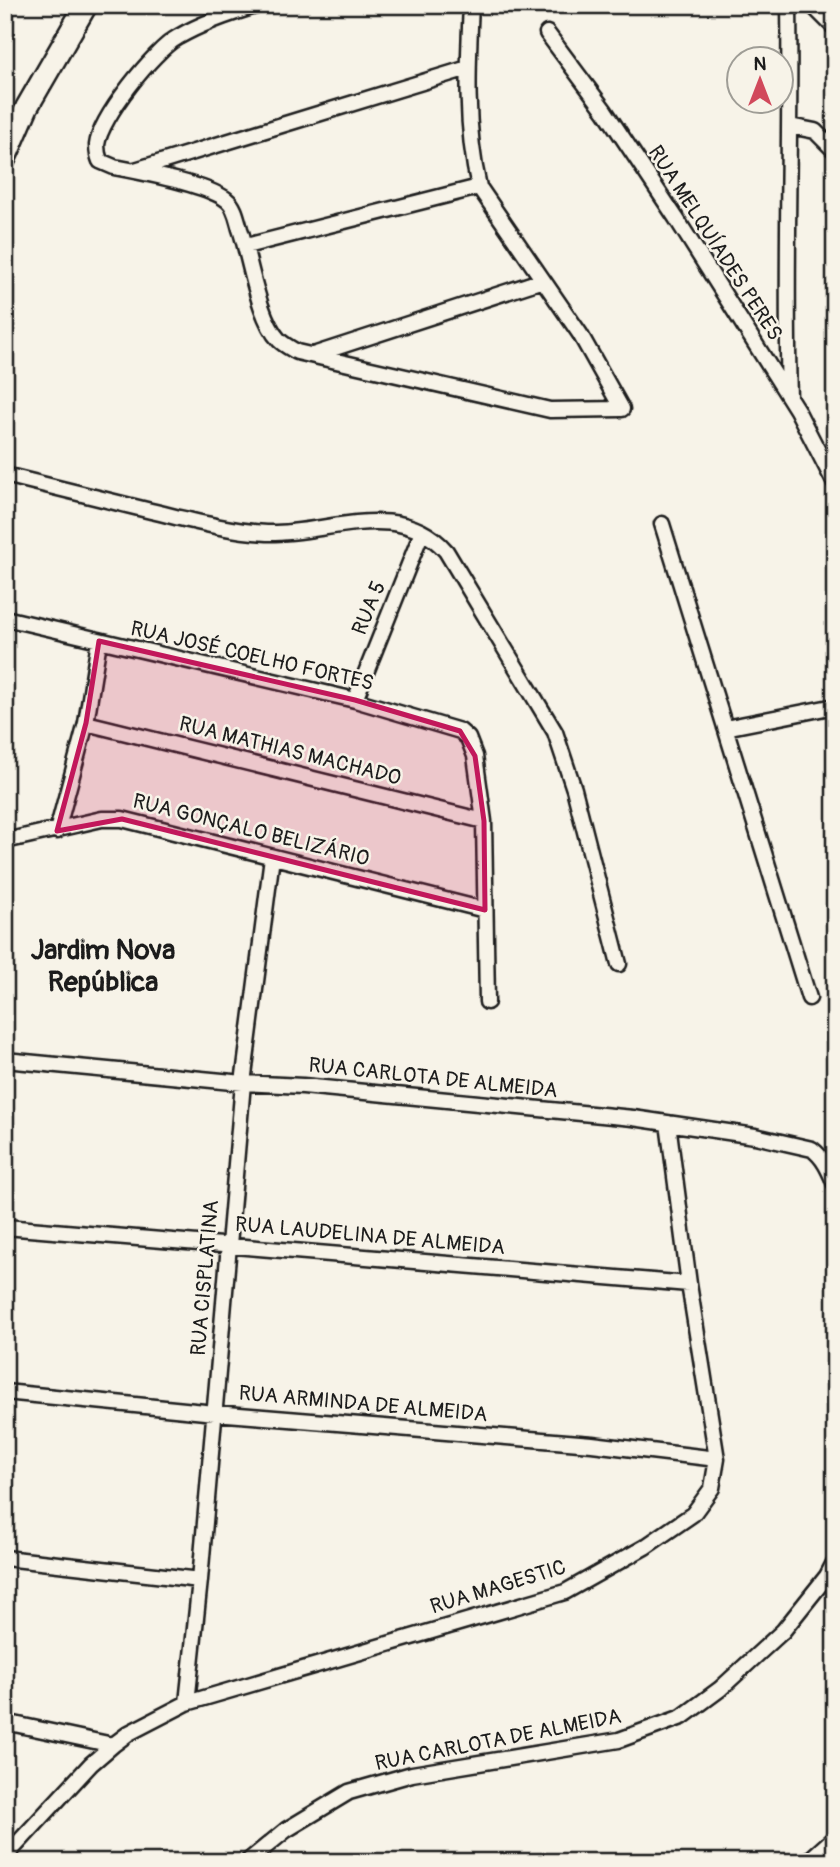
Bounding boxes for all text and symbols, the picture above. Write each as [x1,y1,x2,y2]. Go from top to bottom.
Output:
north arrow [724,46,794,116]
text: N [754,52,767,76]
street label: RUA MELQUÍADES PERES [642,140,788,346]
street label: RUA 5 [346,577,392,639]
street label: RUA JOSÉ COELHO FORTES [128,615,376,697]
street label: RUA MATHIAS MACHADO [176,710,404,792]
street label: RUA GONÇALO BELIZÁRIO [130,788,372,872]
district label: Jardim Nova República [31,933,175,1000]
street label: RUA CARLOTA DE ALMEIDA [307,1051,559,1105]
street label: RUA CISPLATINA [185,1199,225,1357]
street label: RUA LAUDELINA DE ALMEIDA [234,1211,506,1261]
street label: RUA ARMINDA DE ALMEIDA [238,1380,488,1428]
street label: RUA MAGESTIC [427,1554,569,1620]
street label: RUA CARLOTA DE ALMEIDA [373,1703,623,1777]

